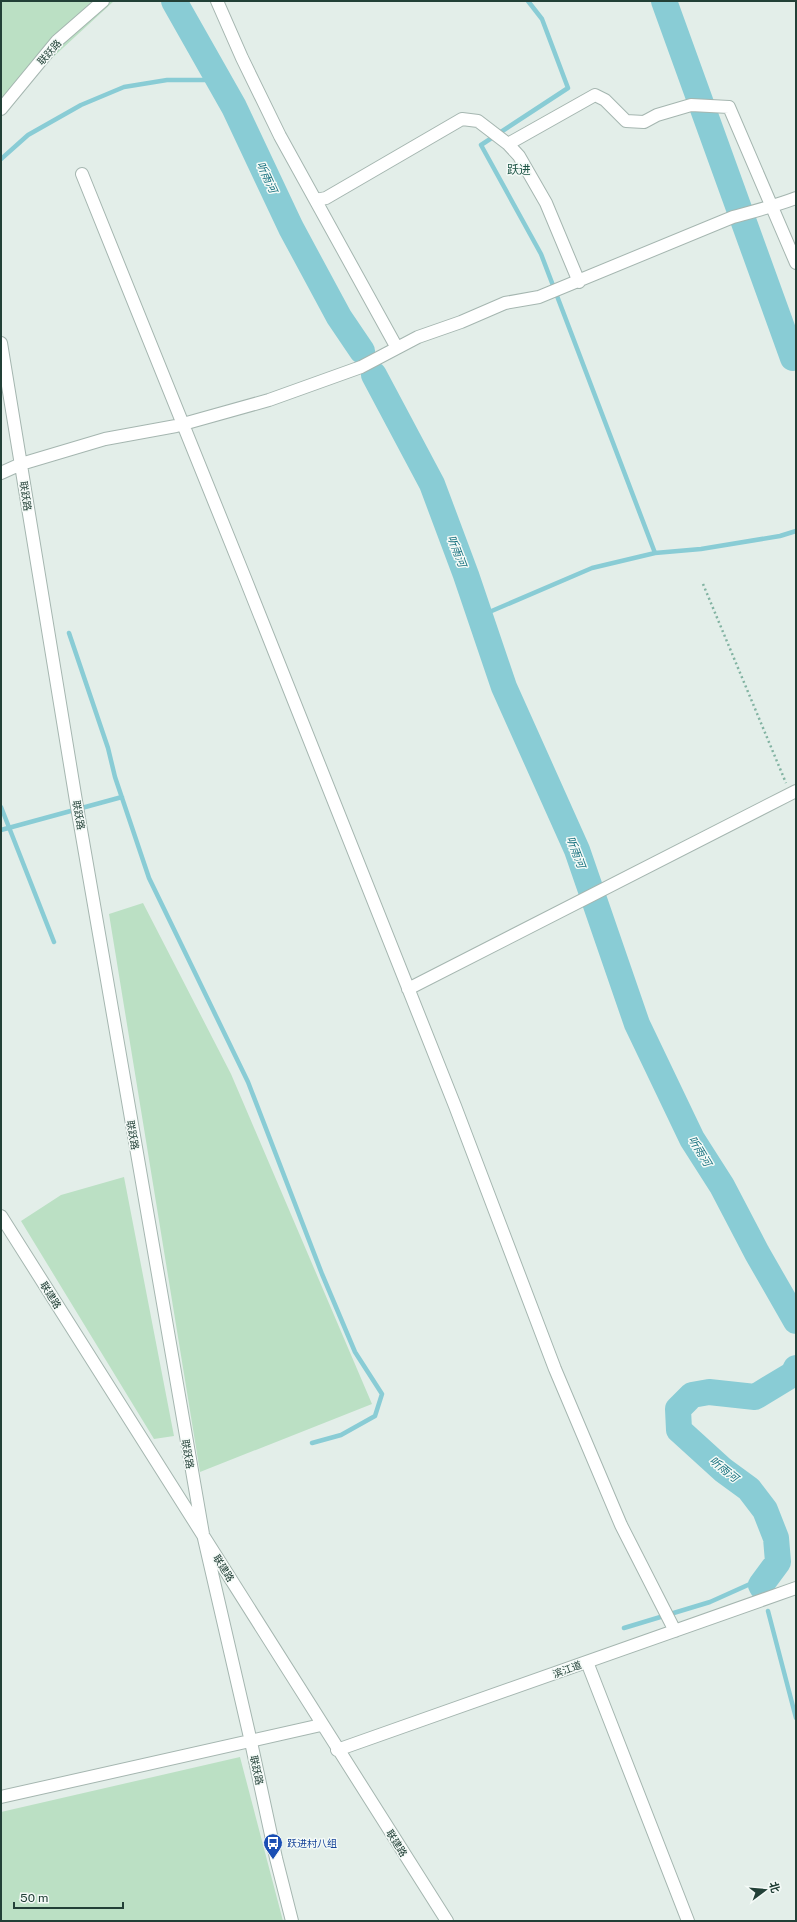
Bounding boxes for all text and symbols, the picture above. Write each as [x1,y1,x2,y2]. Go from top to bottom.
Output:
street label: 联跃路 [35,37,63,67]
water label: 听雨河 [255,160,280,196]
district label: 跃进 [507,163,531,177]
street label: 联跃路 [18,480,34,512]
water label: 听雨河 [445,533,469,570]
street label: 联跃路 [70,799,88,831]
water label: 听雨河 [564,834,588,871]
street label: 联跃路 [124,1119,142,1151]
water label: 听雨河 [686,1134,715,1170]
street label: 联建路 [38,1279,64,1311]
street label: 联跃路 [179,1438,197,1470]
water label: 听雨河 [707,1454,742,1485]
street label: 联建路 [211,1552,237,1584]
street label: 滨江道 [551,1658,583,1680]
street label: 联跃路 [248,1754,266,1786]
street label: 联建路 [384,1827,410,1859]
bus stop icon: 跃进村八组 [262,1832,284,1860]
place label: 跃进村八组 [287,1837,337,1849]
north arrow [745,1870,785,1910]
text: 北 [767,1880,782,1894]
scale bar [14,1884,123,1910]
text: 50 m [20,1891,48,1905]

